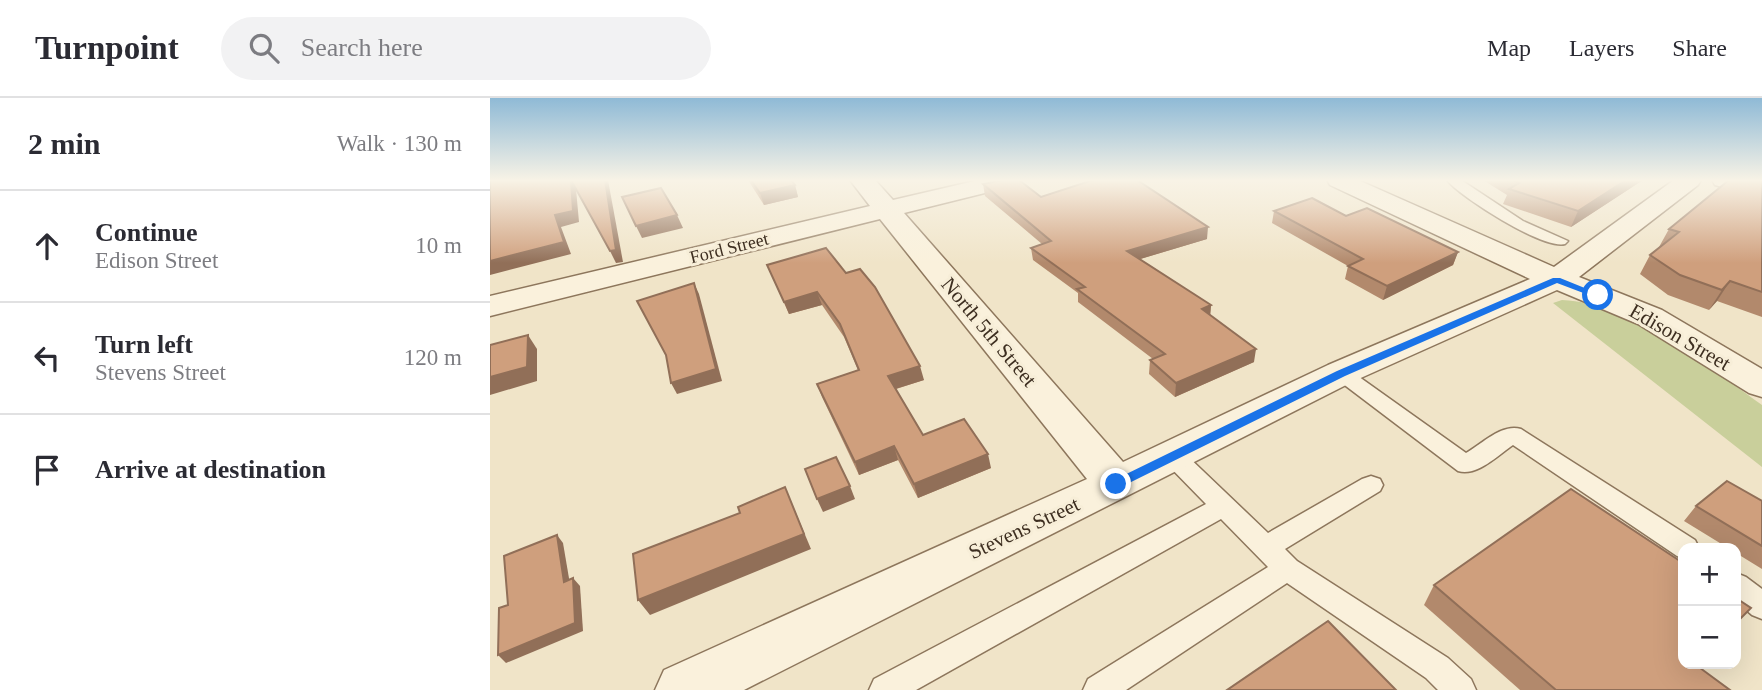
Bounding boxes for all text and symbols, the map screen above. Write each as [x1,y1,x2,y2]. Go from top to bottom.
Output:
search box [221,17,711,80]
icon: search [245,29,283,67]
text: Turnpoint [35,30,179,66]
text: Search here [301,33,423,62]
text: Map [1487,35,1531,61]
text: Layers [1569,35,1634,61]
text: Share [1672,35,1727,61]
text: 2 min [28,127,101,160]
text: Walk · 130 m [337,131,462,156]
text: Continue [95,218,198,247]
icon: ahead [28,227,66,265]
street label: Ford Street [688,229,770,267]
text: 10 m [415,233,462,258]
text: Edison Street [95,248,218,273]
street label: North 5th Street [936,272,1042,392]
route start [1582,279,1613,310]
street label: Edison Street [1625,298,1735,376]
text: Turn left [95,330,193,359]
icon: left [28,339,66,377]
text: 120 m [404,345,462,370]
text: Stevens Street [95,360,226,385]
icon: arrive [28,451,66,489]
text: Arrive at destination [95,455,326,484]
route end [1100,468,1131,499]
street label: Stevens Street [965,492,1083,564]
map controls [1678,543,1741,669]
button: + [1678,543,1741,606]
button: − [1678,606,1741,669]

